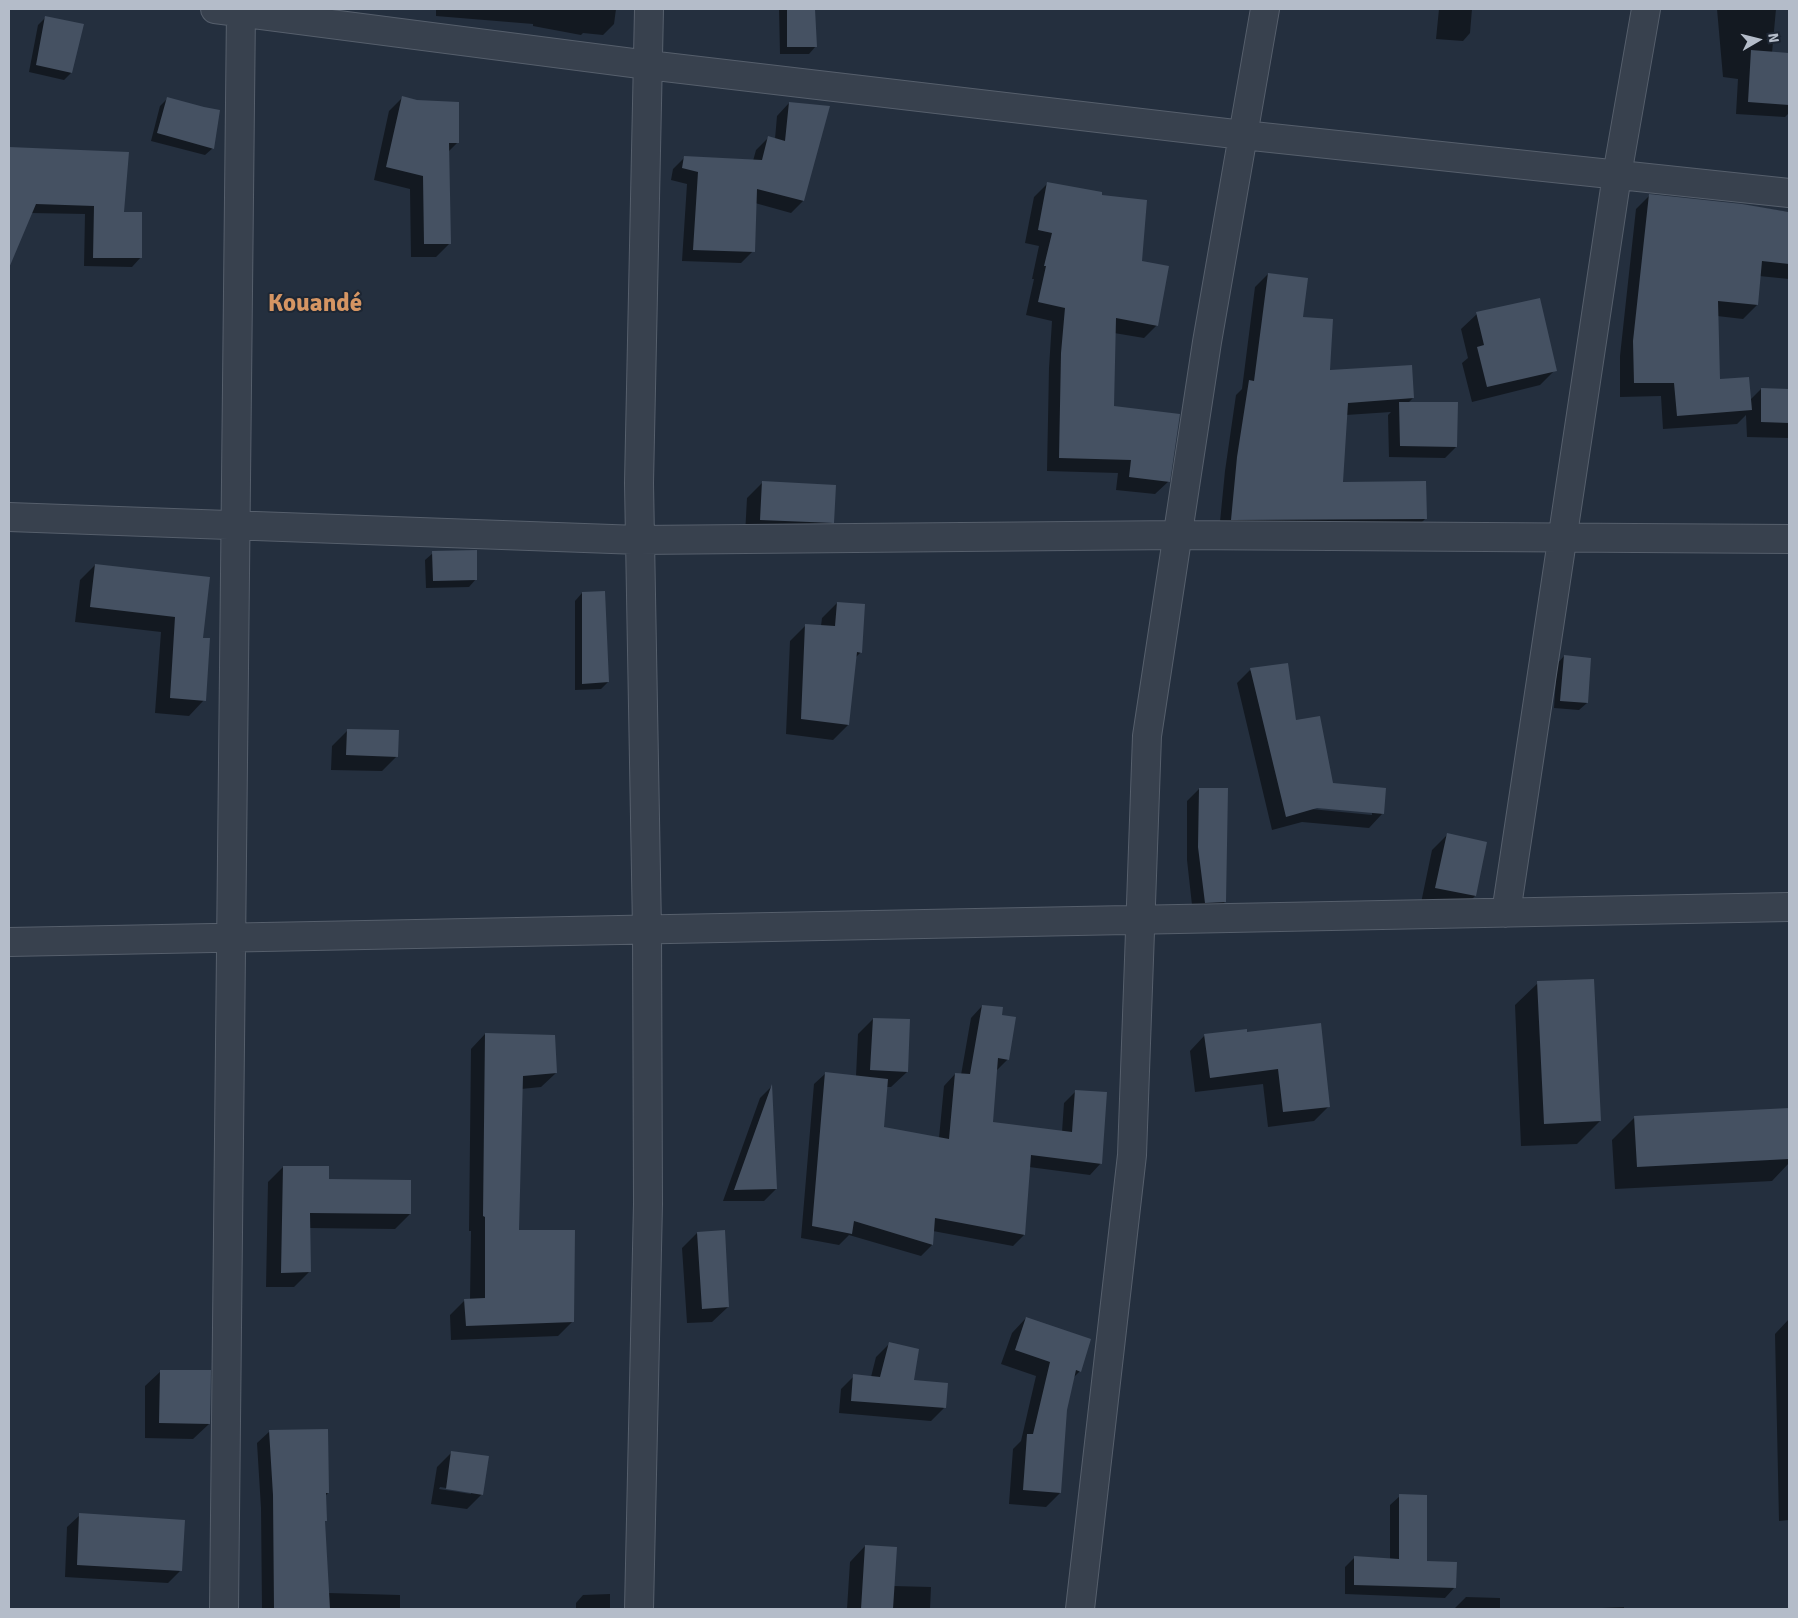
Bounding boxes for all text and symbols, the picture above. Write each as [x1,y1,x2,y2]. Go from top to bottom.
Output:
north arrow [1733,15,1783,65]
text: N [1764,32,1782,44]
district label: Kouandé [268,289,362,319]

